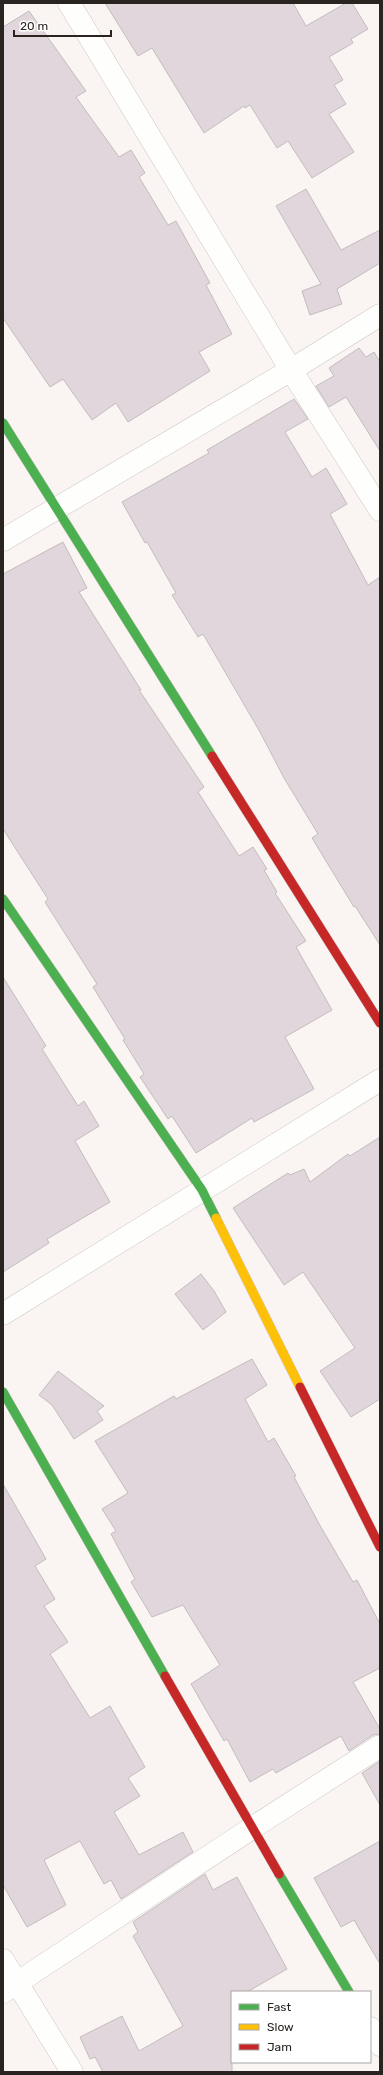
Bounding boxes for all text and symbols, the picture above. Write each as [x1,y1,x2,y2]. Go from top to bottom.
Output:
scale bar [14,12,111,38]
text: 20 m [20,19,48,33]
legend [231,1991,371,2063]
text: Fast [267,2000,291,2014]
text: Slow [267,2020,294,2034]
text: Jam [267,2040,292,2054]

